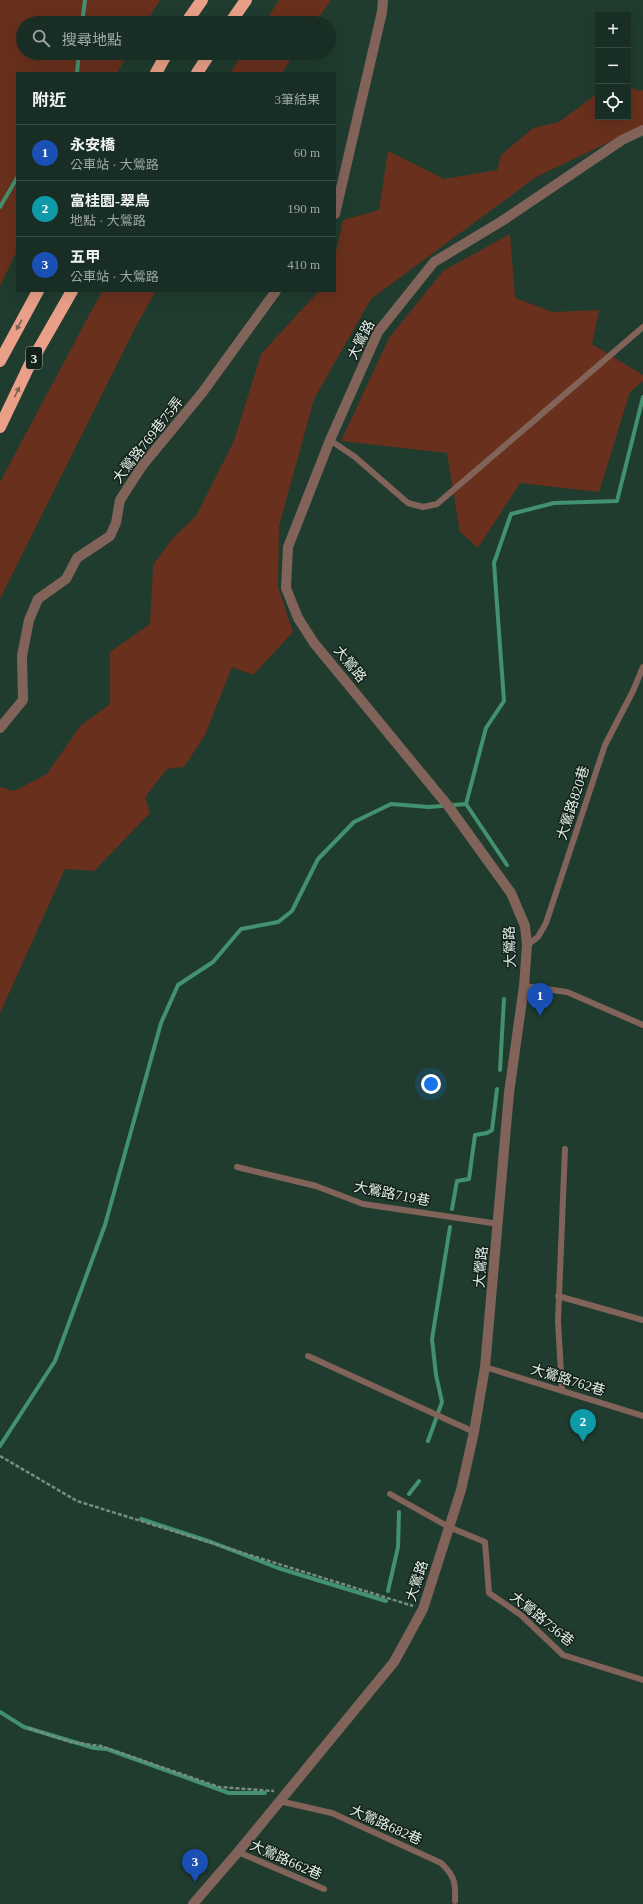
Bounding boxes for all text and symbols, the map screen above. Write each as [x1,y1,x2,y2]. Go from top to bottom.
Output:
map controls [595,12,631,120]
button: + [595,12,631,48]
search box [16,16,336,60]
icon: search [30,27,52,49]
text: 搜尋地點 [62,32,122,48]
button: − [595,48,631,84]
button: locate [595,84,631,120]
text: 附近 [32,91,66,110]
text: 3筆結果 [274,92,320,107]
text: 永安橋 [70,137,115,153]
text: 1 [42,145,48,160]
text: 60 m [294,145,320,160]
text: 公車站 · 大鶯路 [70,157,159,172]
text: 富桂園-翠鳥 [70,193,150,209]
text: 2 [42,201,48,216]
text: 190 m [287,201,320,216]
text: 地點 · 大鶯路 [70,213,146,228]
text: 五甲 [70,249,100,265]
text: 3 [42,257,48,272]
text: 410 m [287,257,320,272]
text: 公車站 · 大鶯路 [70,269,159,284]
street label: 大鶯路 [345,318,377,362]
one-way arrow [16,319,23,331]
road number: 3 [26,347,42,369]
one-way arrow [14,386,20,397]
street label: 大鶯路769巷75弄 [110,394,186,486]
street label: 大鶯路 [331,643,369,685]
street label: 大鶯路820巷 [554,764,592,842]
street label: 大鶯路 [502,926,518,968]
pin: 1 [527,983,553,1016]
your location [421,1074,441,1094]
street label: 大鶯路719巷 [353,1179,431,1209]
street label: 大鶯路 [472,1245,490,1289]
street label: 大鶯路762巷 [529,1362,607,1398]
pin: 2 [570,1409,596,1442]
street label: 大鶯路 [403,1559,431,1603]
street label: 大鶯路736巷 [507,1589,577,1649]
street label: 大鶯路682巷 [348,1802,424,1848]
street label: 大鶯路662巷 [248,1837,324,1883]
pin: 3 [182,1849,208,1882]

